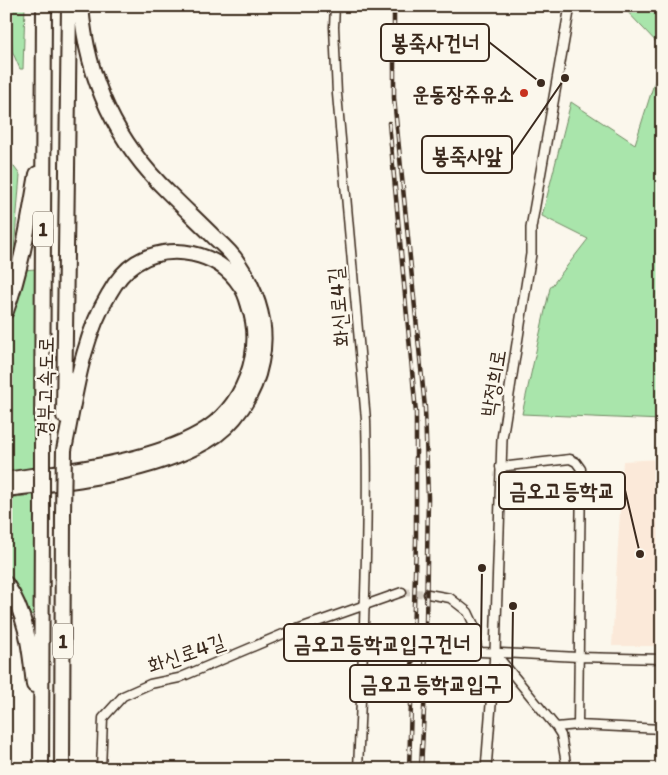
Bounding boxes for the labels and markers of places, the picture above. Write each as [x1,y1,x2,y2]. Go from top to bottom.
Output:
callout: 봉죽사건너 [381,24,489,61]
place label: 운동장주유소 [413,81,514,106]
marker: 운동장주유소 [518,87,530,99]
callout: 봉죽사앞 [422,136,512,173]
callout: 금오고등학교 [499,472,625,509]
callout: 금오고등학교입구건너 [284,624,481,661]
callout: 금오고등학교입구 [350,665,512,702]

